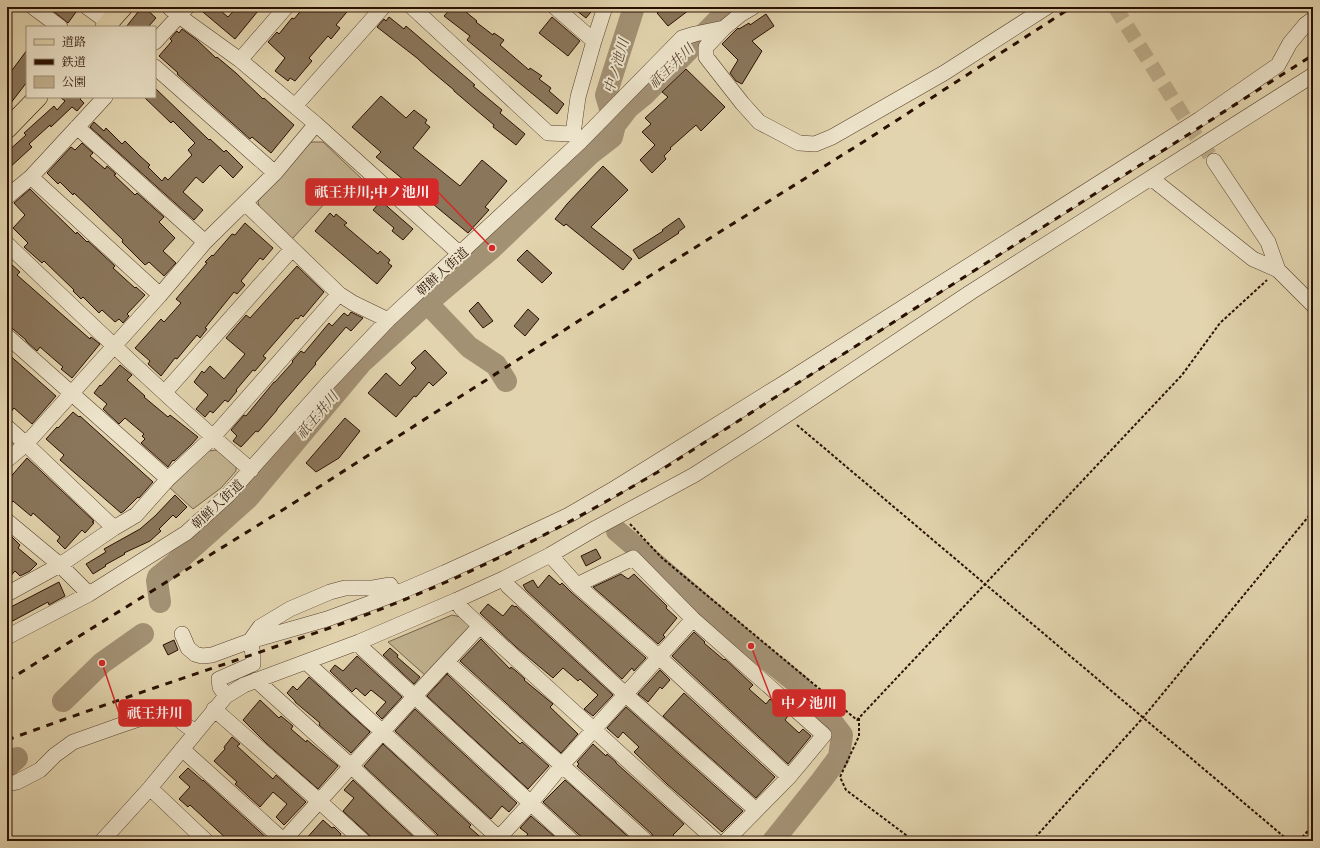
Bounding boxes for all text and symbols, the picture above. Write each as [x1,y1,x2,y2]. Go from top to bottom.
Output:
legend [26,26,156,98]
text: 道路 [62,35,86,49]
water label: 中ノ池川 [601,35,633,95]
water label: 祇王井川 [645,39,699,92]
text: 鉄道 [61,55,86,69]
text: 公園 [62,75,86,89]
callout: 祇王井川;中ノ池川 [306,179,438,205]
text: 祇王井川;中ノ池川 [314,184,430,201]
street label: 朝鮮人街道 [413,244,472,299]
water label: 祇王井川 [293,387,343,442]
street label: 朝鮮人街道 [188,477,246,532]
callout: 中ノ池川 [773,690,845,716]
text: 中ノ池川 [781,695,837,712]
callout: 祇王井川 [119,700,191,726]
text: 祇王井川 [127,705,183,722]

